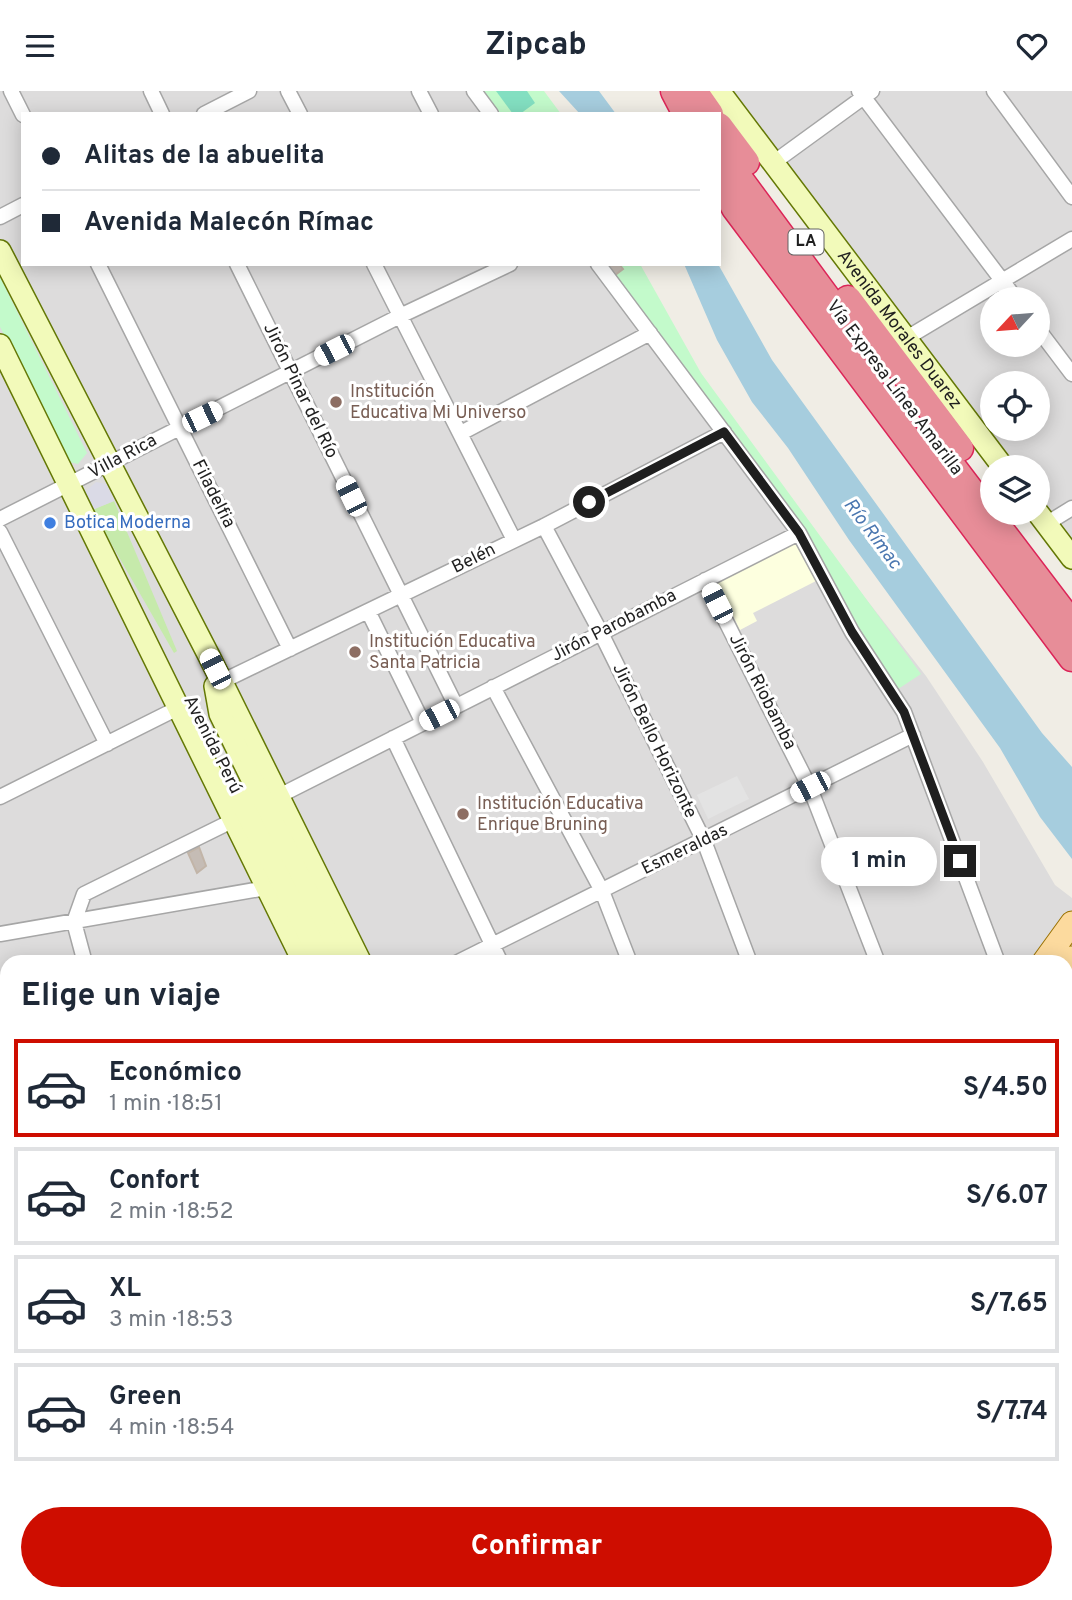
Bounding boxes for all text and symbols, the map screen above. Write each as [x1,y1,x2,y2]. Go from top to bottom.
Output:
text: Zipcab [485,26,587,66]
icon: menu [21,27,59,65]
icon: heart [1013,27,1051,65]
text: Alitas de la abuelita [84,140,325,173]
text: Avenida Malecón Rímac [84,207,374,240]
road number: LA [788,230,824,255]
street label: Avenida Morales Duarez [832,245,967,414]
north arrow [980,287,1050,357]
map controls [980,287,1050,525]
street label: Vía Expresa Línea Amarilla [821,296,967,480]
street label: Jirón Pinar del Río [257,320,343,462]
car [311,331,358,369]
button: locate [980,371,1050,441]
place label: Institución Educativa Mi Universo [350,381,526,425]
marker: Institución Educativa Mi Universo [328,394,344,410]
car [179,398,226,436]
street label: Villa Rica [85,429,161,485]
button: layers [980,455,1050,525]
street label: Filadelfia [186,456,240,532]
car [333,473,370,519]
route start [573,486,605,518]
water label: Río Rímac [838,494,907,575]
place label: Botica Moderna [64,512,191,535]
marker: Botica Moderna [42,515,58,531]
street label: Belén [448,539,500,579]
car [699,580,736,626]
street label: Jirón Parobamba [547,584,681,668]
street label: Jirón Riobamba [723,630,801,754]
place label: Institución Educativa Santa Patricia [369,631,536,675]
marker: Institución Educativa Santa Patricia [347,644,363,660]
car [197,646,234,692]
street label: Jirón Bello Horizonte [606,660,702,822]
street label: Avenida Perú [177,692,247,798]
car [416,696,463,734]
car [787,768,834,806]
place label: Institución Educativa Enrique Bruning [477,793,644,837]
marker: Institución Educativa Enrique Bruning [455,806,471,822]
street label: Esmeraldas [638,819,732,881]
callout: 1 min [820,837,936,885]
route end [944,845,976,877]
text: 1 min [851,847,907,876]
text: Elige un viaje [21,977,221,1017]
icon: car [25,1057,88,1120]
text: Económico [109,1057,242,1090]
text: S/4.50 [963,1072,1048,1105]
text: 1 min · 18:51 [109,1090,223,1119]
icon: car [25,1165,88,1228]
text: Confort [109,1165,200,1198]
text: S/6.07 [966,1180,1048,1213]
text: 2 min · 18:52 [109,1198,234,1227]
icon: car [25,1273,88,1336]
text: XL [109,1273,141,1306]
text: S/7.65 [970,1288,1048,1321]
text: 3 min · 18:53 [109,1306,233,1335]
icon: car [25,1381,88,1444]
text: Green [109,1381,182,1414]
text: S/7.74 [976,1396,1048,1429]
text: 4 min · 18:54 [109,1414,235,1443]
button: Confirmar [21,1507,1052,1587]

